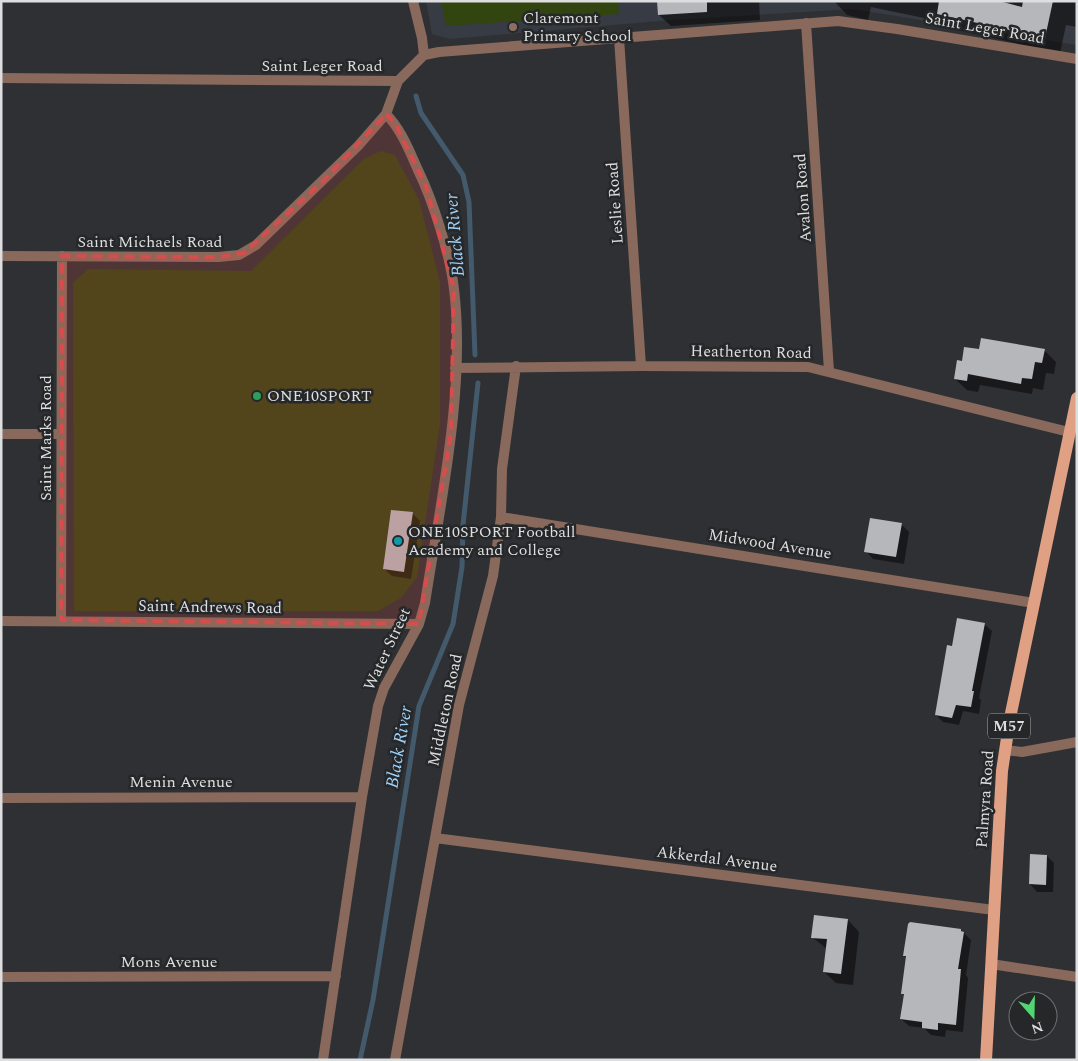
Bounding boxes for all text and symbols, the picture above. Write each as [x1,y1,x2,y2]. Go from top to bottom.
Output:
place label: Claremont Primary School [523,6,632,48]
street label: Saint Leger Road [923,6,1047,50]
marker: Claremont Primary School [507,21,519,33]
street label: Saint Leger Road [261,54,383,78]
street label: Avalon Road [788,152,818,243]
street label: Leslie Road [600,161,630,245]
water label: Black River [438,191,472,278]
street label: Saint Michaels Road [77,230,223,254]
street label: Heatherton Road [690,339,812,365]
street label: Saint Marks Road [34,375,58,501]
place label: ONE10SPORT [267,384,372,408]
marker: ONE10SPORT [251,390,263,402]
place label: ONE10SPORT Football Academy and College [408,520,575,562]
street label: Midwood Avenue [707,522,833,566]
marker: ONE10SPORT Football Academy and College [392,535,404,547]
street label: Saint Andrews Road [138,594,282,620]
street label: Water Street [357,603,417,694]
street label: Middleton Road [421,652,469,768]
water label: Black River [378,703,420,790]
road number: M57 [988,714,1030,738]
street label: Palmyra Road [970,749,1000,849]
street label: Menin Avenue [129,770,233,794]
street label: Akkerdal Avenue [655,840,779,878]
street label: Mons Avenue [120,950,218,974]
north arrow [1008,991,1058,1041]
text: N [1028,1016,1046,1040]

